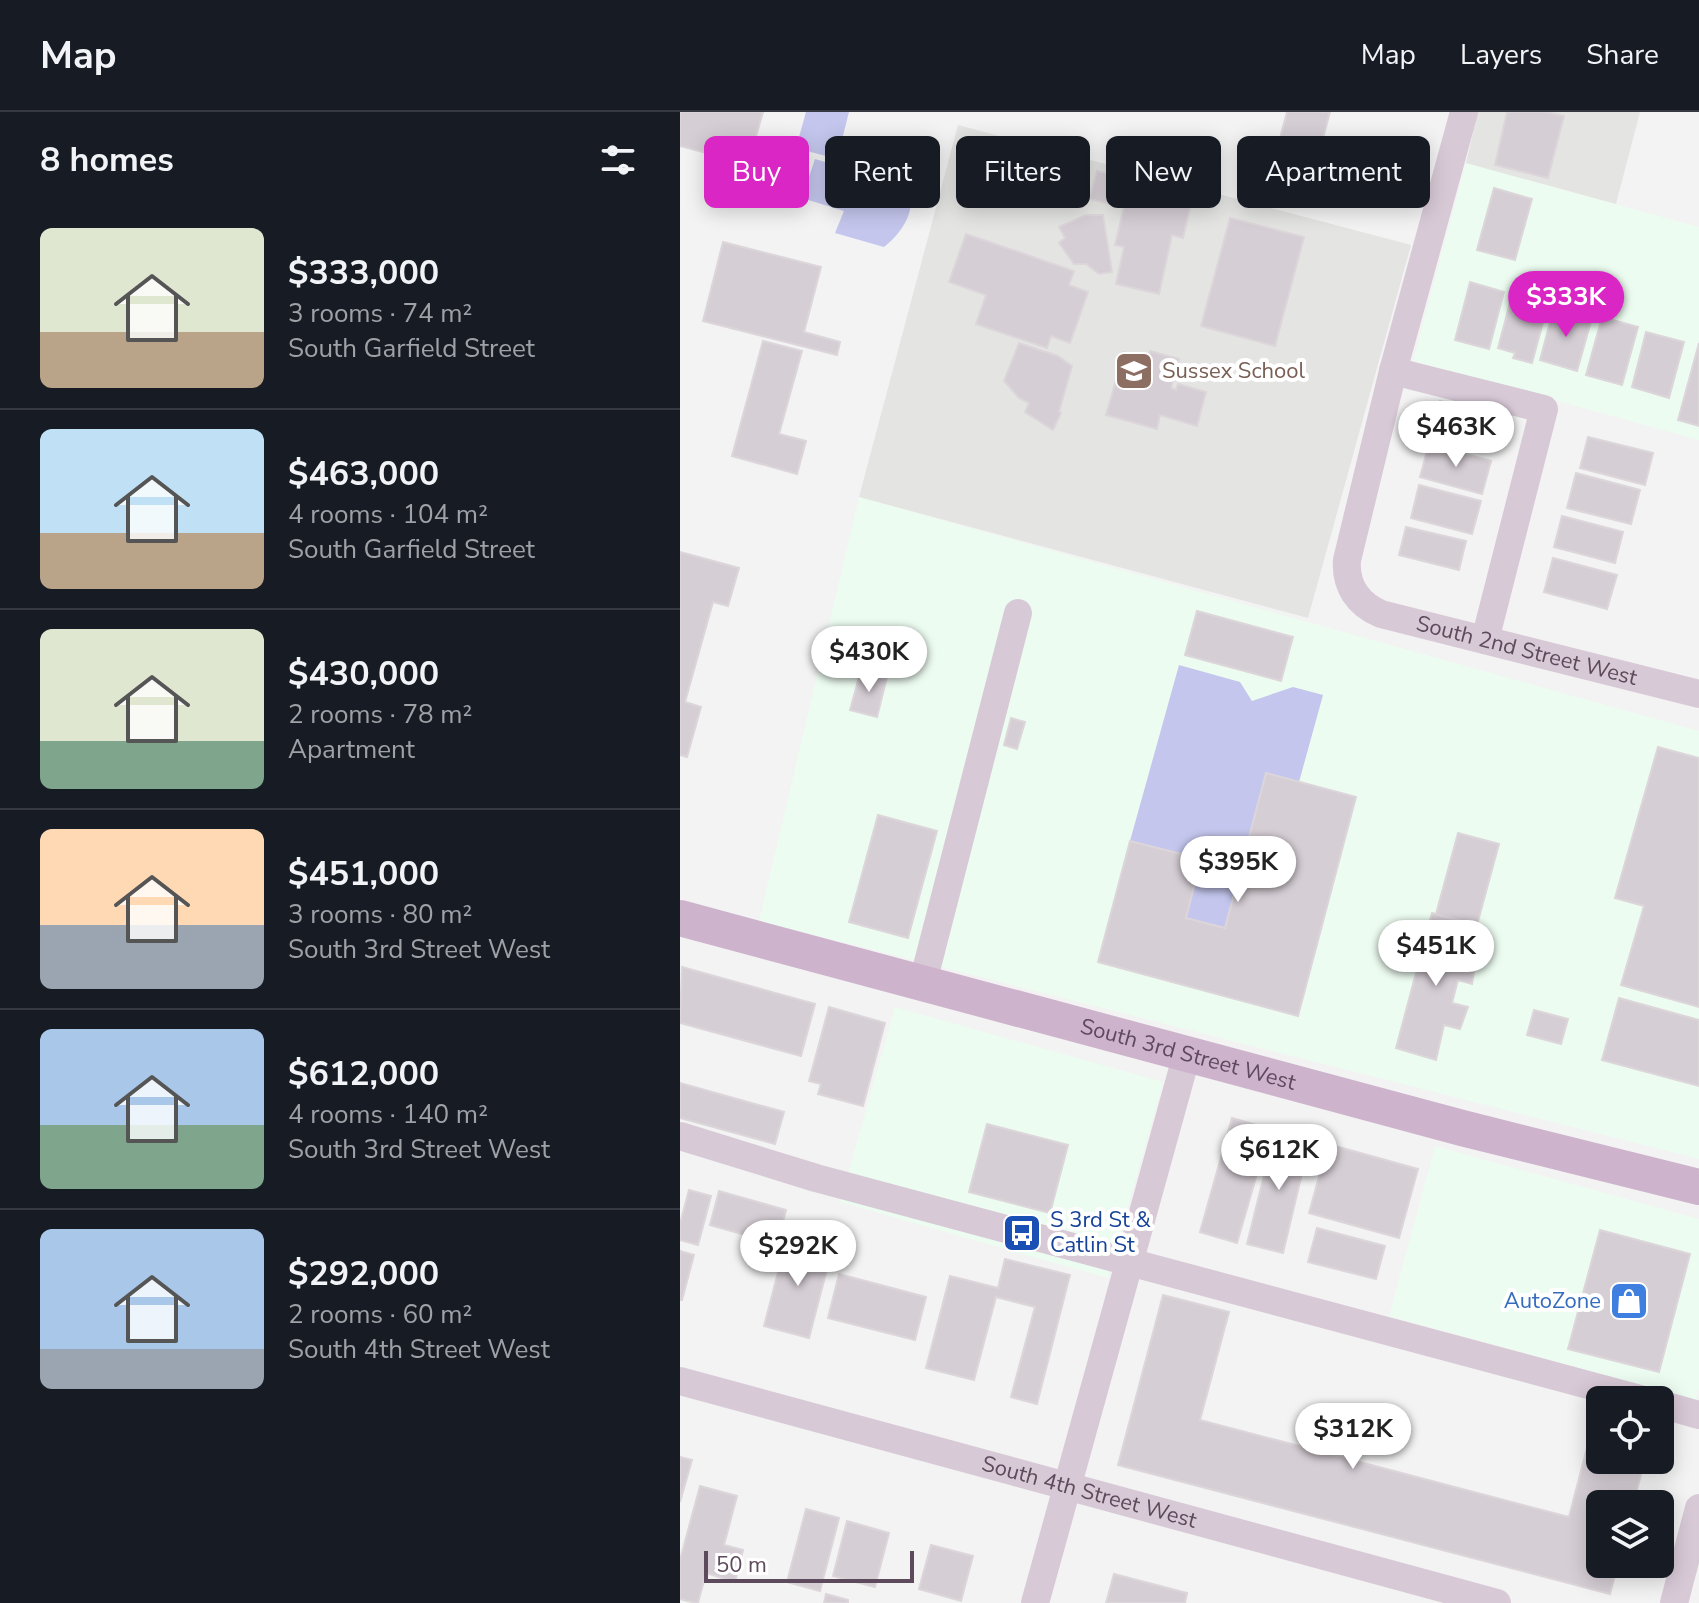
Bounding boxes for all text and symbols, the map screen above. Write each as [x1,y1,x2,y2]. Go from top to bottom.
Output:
text: Map [40,30,117,81]
text: Map [1361,36,1416,74]
text: Layers [1460,36,1542,74]
text: Share [1586,36,1659,74]
chip: Buy [704,136,809,208]
chip: Rent [825,136,940,208]
chip: Filters [956,136,1090,208]
chip: New [1106,136,1221,208]
chip: Apartment [1237,136,1430,208]
text: 8 homes [40,137,174,183]
icon: filters [596,138,640,182]
text: $333,000 [288,250,439,296]
icon: home [104,260,200,356]
pin: $333K [1510,271,1622,339]
text: $333K [1526,279,1606,314]
text: 3 rooms · 74 m² [288,296,472,331]
text: South Garfield Street [288,331,535,366]
school or university icon: Sussex School [1113,350,1155,392]
place label: Sussex School [1162,356,1306,386]
pin: $463K [1400,401,1512,469]
text: $463K [1416,409,1496,444]
text: $463,000 [288,451,439,497]
icon: home [104,461,200,557]
text: 4 rooms · 104 m² [288,497,488,532]
text: South Garfield Street [288,532,535,567]
street label: South 2nd Street West [1413,608,1641,693]
pin: $430K [813,626,925,694]
text: $430K [829,634,909,669]
text: $430,000 [288,651,439,697]
icon: home [104,661,200,757]
text: 2 rooms · 78 m² [288,697,472,732]
text: Apartment [288,732,415,767]
pin: $395K [1182,836,1294,904]
text: $395K [1198,844,1278,879]
text: $451,000 [288,851,439,897]
icon: home [104,861,200,957]
text: 3 rooms · 80 m² [288,897,472,932]
pin: $451K [1380,920,1492,988]
text: $451K [1396,928,1476,963]
text: South 3rd Street West [288,932,550,967]
street label: South 3rd Street West [1077,1011,1299,1098]
text: $612,000 [288,1051,439,1097]
icon: home [104,1061,200,1157]
text: 4 rooms · 140 m² [288,1097,488,1132]
pin: $612K [1223,1124,1335,1192]
text: South 3rd Street West [288,1132,550,1167]
text: $612K [1239,1132,1319,1167]
place label: S 3rd St & Catlin St [1050,1205,1151,1260]
bus stop icon: S 3rd St & Catlin St [1001,1212,1043,1254]
pin: $292K [742,1220,854,1288]
text: $292K [758,1228,838,1263]
text: $292,000 [288,1251,439,1297]
icon: home [104,1261,200,1357]
shop icon: AutoZone [1608,1280,1650,1322]
place label: AutoZone [1504,1286,1601,1316]
text: 2 rooms · 60 m² [288,1297,472,1332]
text: South 4th Street West [288,1332,550,1367]
map controls [1586,1386,1674,1578]
button: locate [1586,1386,1674,1474]
pin: $312K [1297,1403,1409,1471]
text: $312K [1313,1411,1393,1446]
street label: South 4th Street West [978,1449,1200,1536]
button: layers [1586,1490,1674,1578]
scale bar [704,1547,914,1583]
text: 50 m [716,1550,767,1580]

